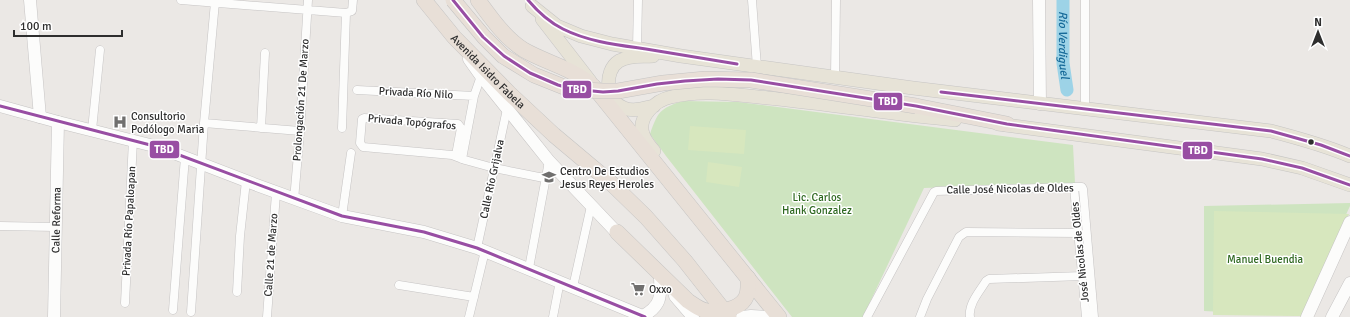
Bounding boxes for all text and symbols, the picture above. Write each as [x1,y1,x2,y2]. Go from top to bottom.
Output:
water label: Río Verdiguel [1056,11,1073,81]
scale bar [14,12,122,38]
north arrow [1298,12,1338,52]
text: N [1314,16,1322,29]
text: 100 m [20,19,52,34]
street label: Avenida Isidro Fabela [448,31,528,112]
street label: Prolongación 21 De Marzo [290,38,312,162]
line badge: TBD [562,80,592,99]
text: TBD [567,83,587,96]
street label: Privada Río Nilo [378,85,454,101]
line badge: TBD [873,92,903,111]
text: TBD [878,95,898,108]
place label: Consultorio Podólogo Maria [131,110,205,136]
street label: Privada Topógrafos [367,112,457,132]
hospital icon: Consultorio Podólogo Maria [112,114,128,130]
unlabelled marker [1306,137,1316,147]
street label: Calle Río Grijalva [477,138,507,220]
line badge: TBD [149,140,180,159]
line badge: TBD [1182,141,1213,160]
text: TBD [154,143,174,156]
text: TBD [1188,144,1208,157]
place label: Centro De Estudios Jesus Reyes Heroles [560,165,654,191]
street label: Privada Río Papaloapan [120,166,138,276]
school or university icon: Centro De Estudios Jesus Reyes Heroles [541,169,557,185]
street label: Calle José Nicolas de Oldes [946,181,1074,197]
street label: Calle Reforma [49,186,63,253]
park label: Lic. Carlos Hank Gonzalez [782,191,852,217]
street label: José Nicolas de Oldes [1068,201,1092,303]
street label: Calle 21 de Marzo [262,213,280,297]
park label: Manuel Buendia [1227,253,1303,266]
supermarket icon: Oxxo [630,281,646,297]
place label: Oxxo [649,283,672,296]

